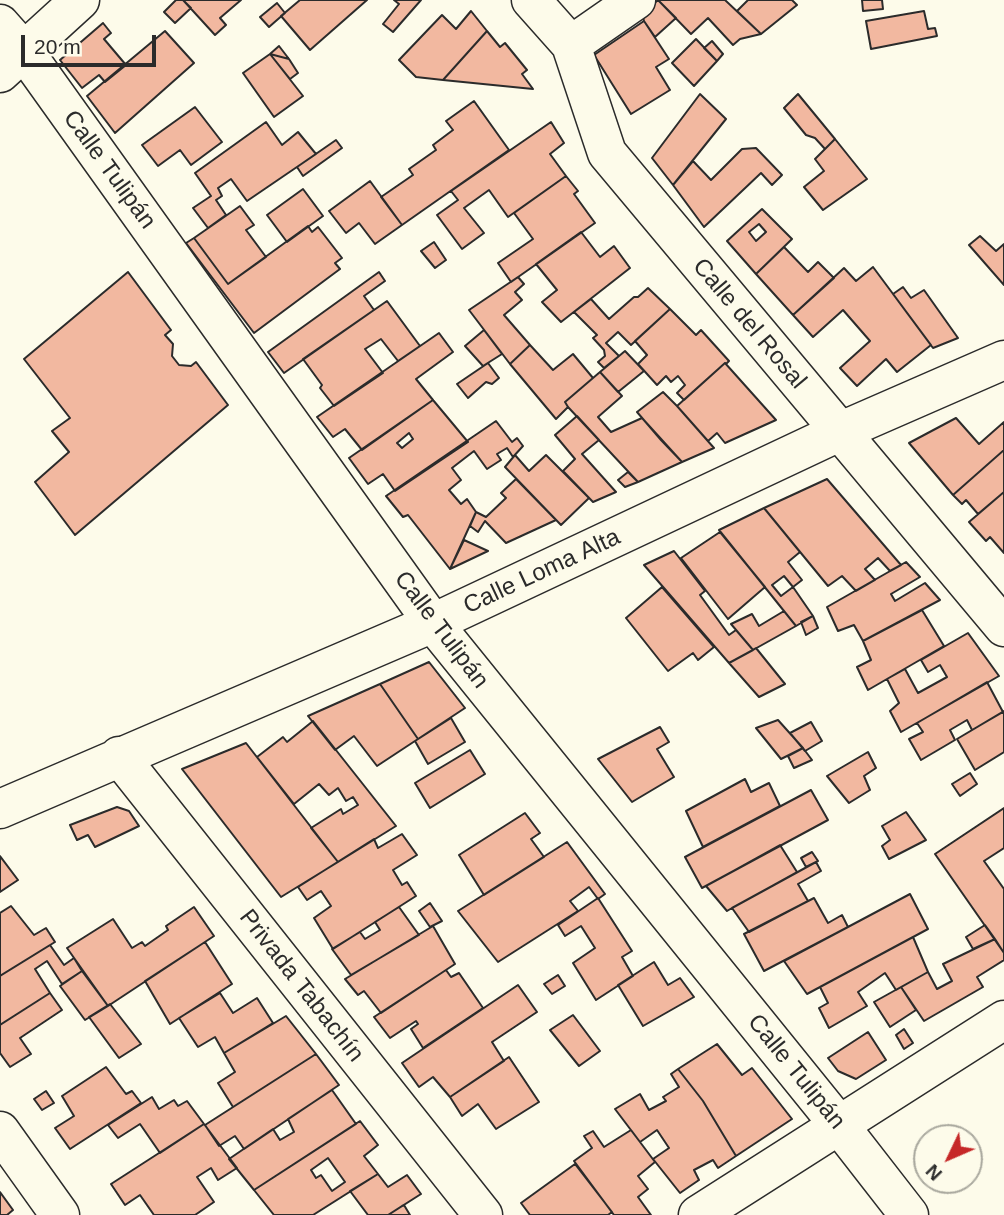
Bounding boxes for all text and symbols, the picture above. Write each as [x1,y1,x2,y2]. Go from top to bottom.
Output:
scale bar [24,21,159,65]
text: 20 m [34,35,81,58]
street label: Calle Tulipán [56,105,162,235]
street label: Calle del Rosal [686,253,812,395]
street label: Calle Loma Alta [459,523,625,621]
street label: Calle Tulipán [388,566,494,694]
street label: Privada Tabachín [233,904,369,1068]
street label: Calle Tulipán [741,1009,851,1135]
north arrow [913,1124,983,1194]
text: N [922,1160,946,1185]

